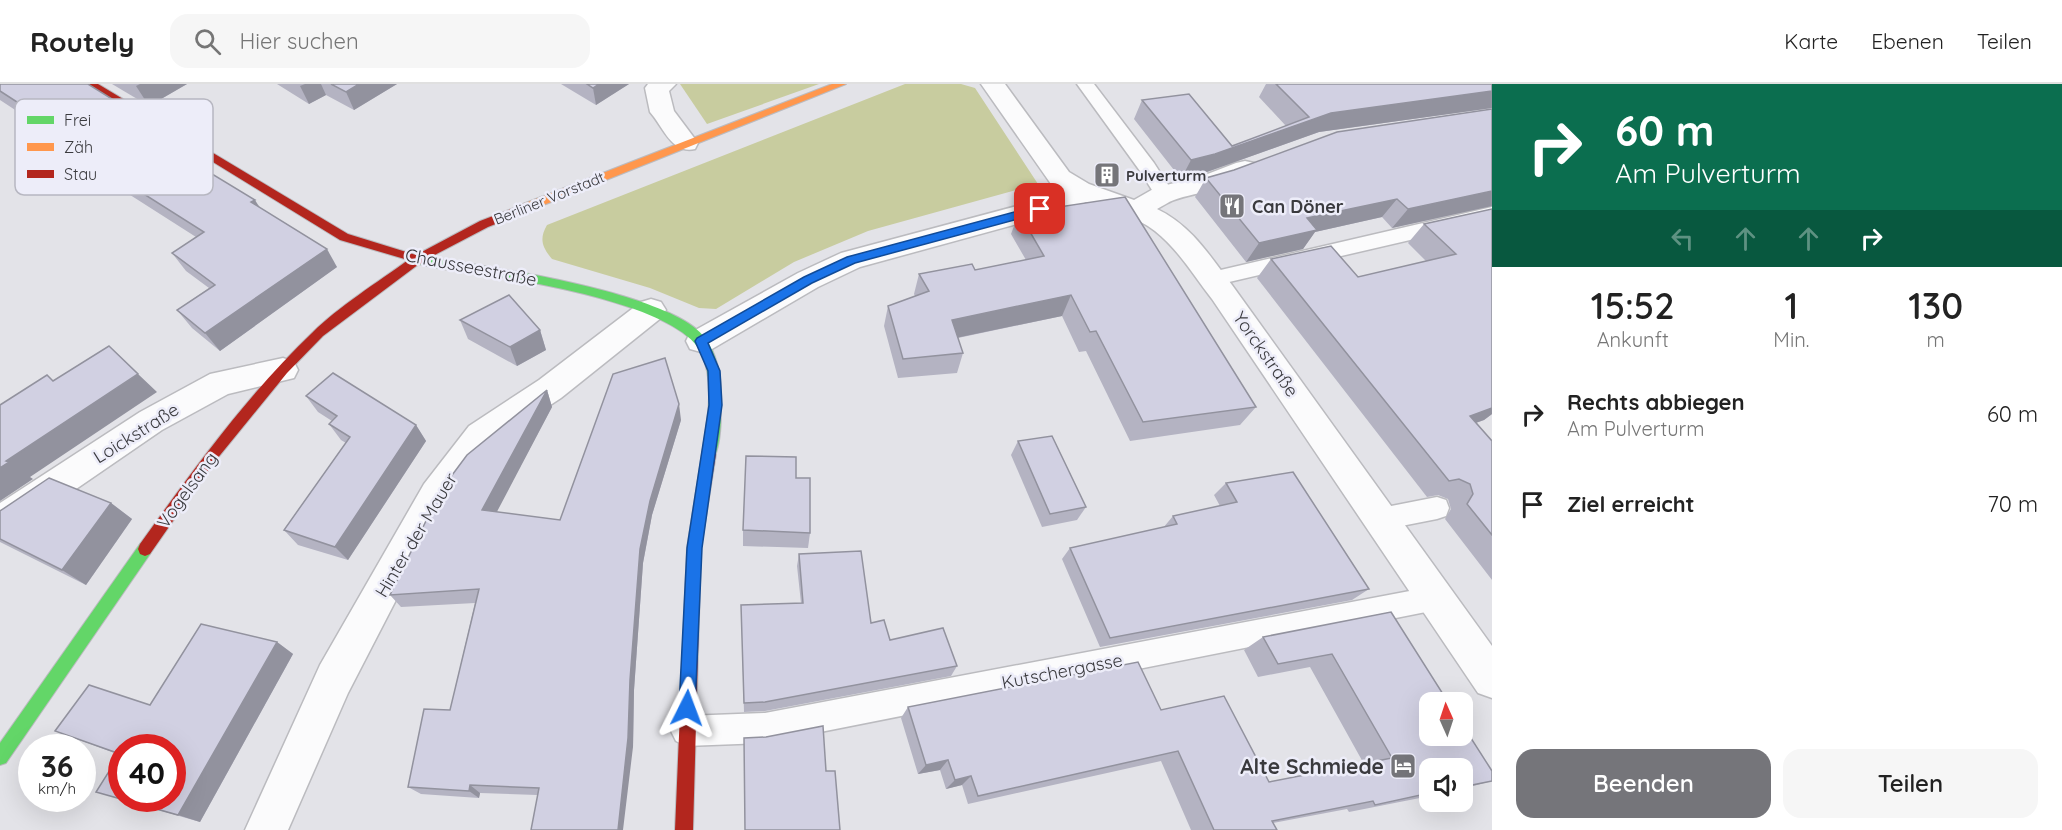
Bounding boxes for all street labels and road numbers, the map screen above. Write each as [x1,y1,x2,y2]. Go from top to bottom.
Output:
street label: Berliner Vorstadt [491,167,607,229]
street label: Chausseestraße [403,243,539,291]
street label: Yorckstraße [1228,307,1304,401]
street label: Loickstraße [89,398,183,468]
street label: Vogelsang [152,447,222,533]
street label: Hinter der Mauer [370,469,462,601]
street label: Kutschergasse [1000,648,1124,694]

